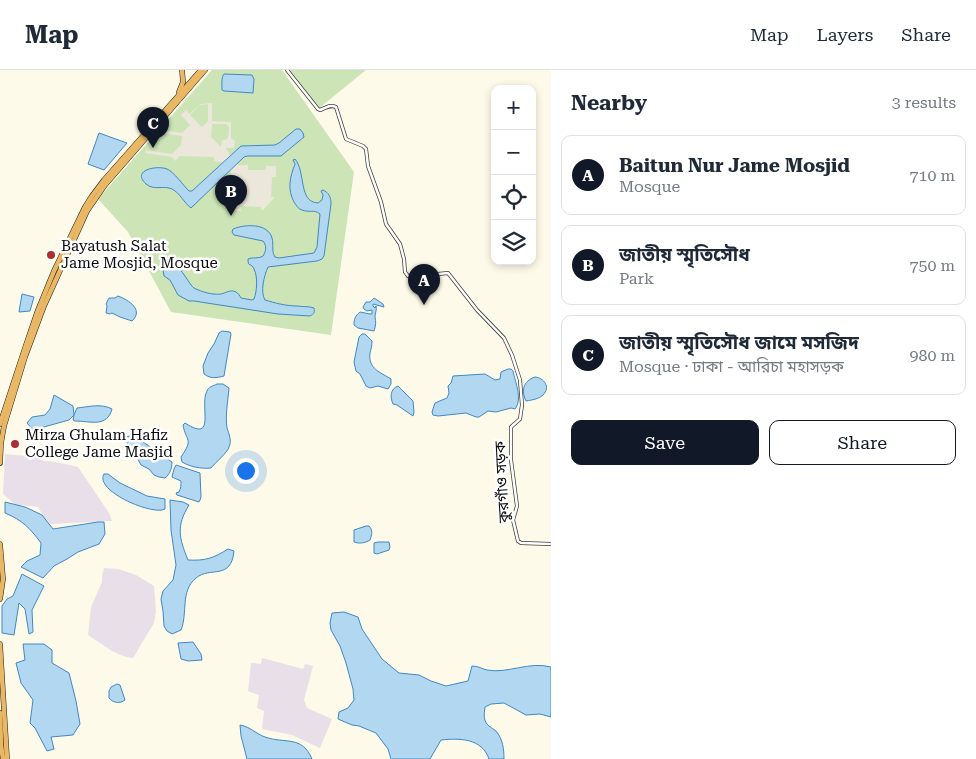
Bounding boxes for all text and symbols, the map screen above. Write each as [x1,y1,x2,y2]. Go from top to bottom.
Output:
text: Map [25,21,79,49]
text: Map [750,24,789,45]
text: Layers [817,24,873,45]
text: Share [901,24,951,45]
map controls [491,85,536,265]
button: + [491,85,536,130]
text: Nearby [571,91,647,115]
text: 3 results [892,93,956,112]
pin: C [137,107,169,148]
button: − [491,130,536,175]
text: Baitun Nur Jame Mosjid [619,154,850,177]
text: A [582,166,594,185]
text: 710 m [909,166,955,185]
pin: B [215,175,247,216]
button: locate [491,175,536,220]
text: Mosque [619,177,680,196]
button: layers [491,220,536,265]
place label: Bayatush Salat Jame Mosjid, Mosque [61,237,218,272]
text: জাতীয় স্মৃতিসৌধ [619,243,750,266]
marker: Bayatush Salat Jame Mosjid, Mosque [45,249,57,261]
text: B [582,256,594,275]
text: 750 m [909,256,955,275]
pin: A [408,264,440,305]
text: Park [619,269,654,288]
text: জাতীয় স্মৃতিসৌধ জামে মসজিদ [619,331,859,354]
text: C [582,346,594,365]
text: 980 m [909,346,955,365]
text: Mosque · ঢাকা - আরিচা মহাসড়ক [619,357,844,376]
button: Save [571,420,759,465]
button: Share [769,420,956,465]
place label: Mirza Ghulam Hafiz College Jame Masjid [25,426,173,461]
marker: Mirza Ghulam Hafiz College Jame Masjid [9,438,21,450]
street label: কুরগাঁও সড়ক [491,440,513,524]
your location [233,458,259,484]

